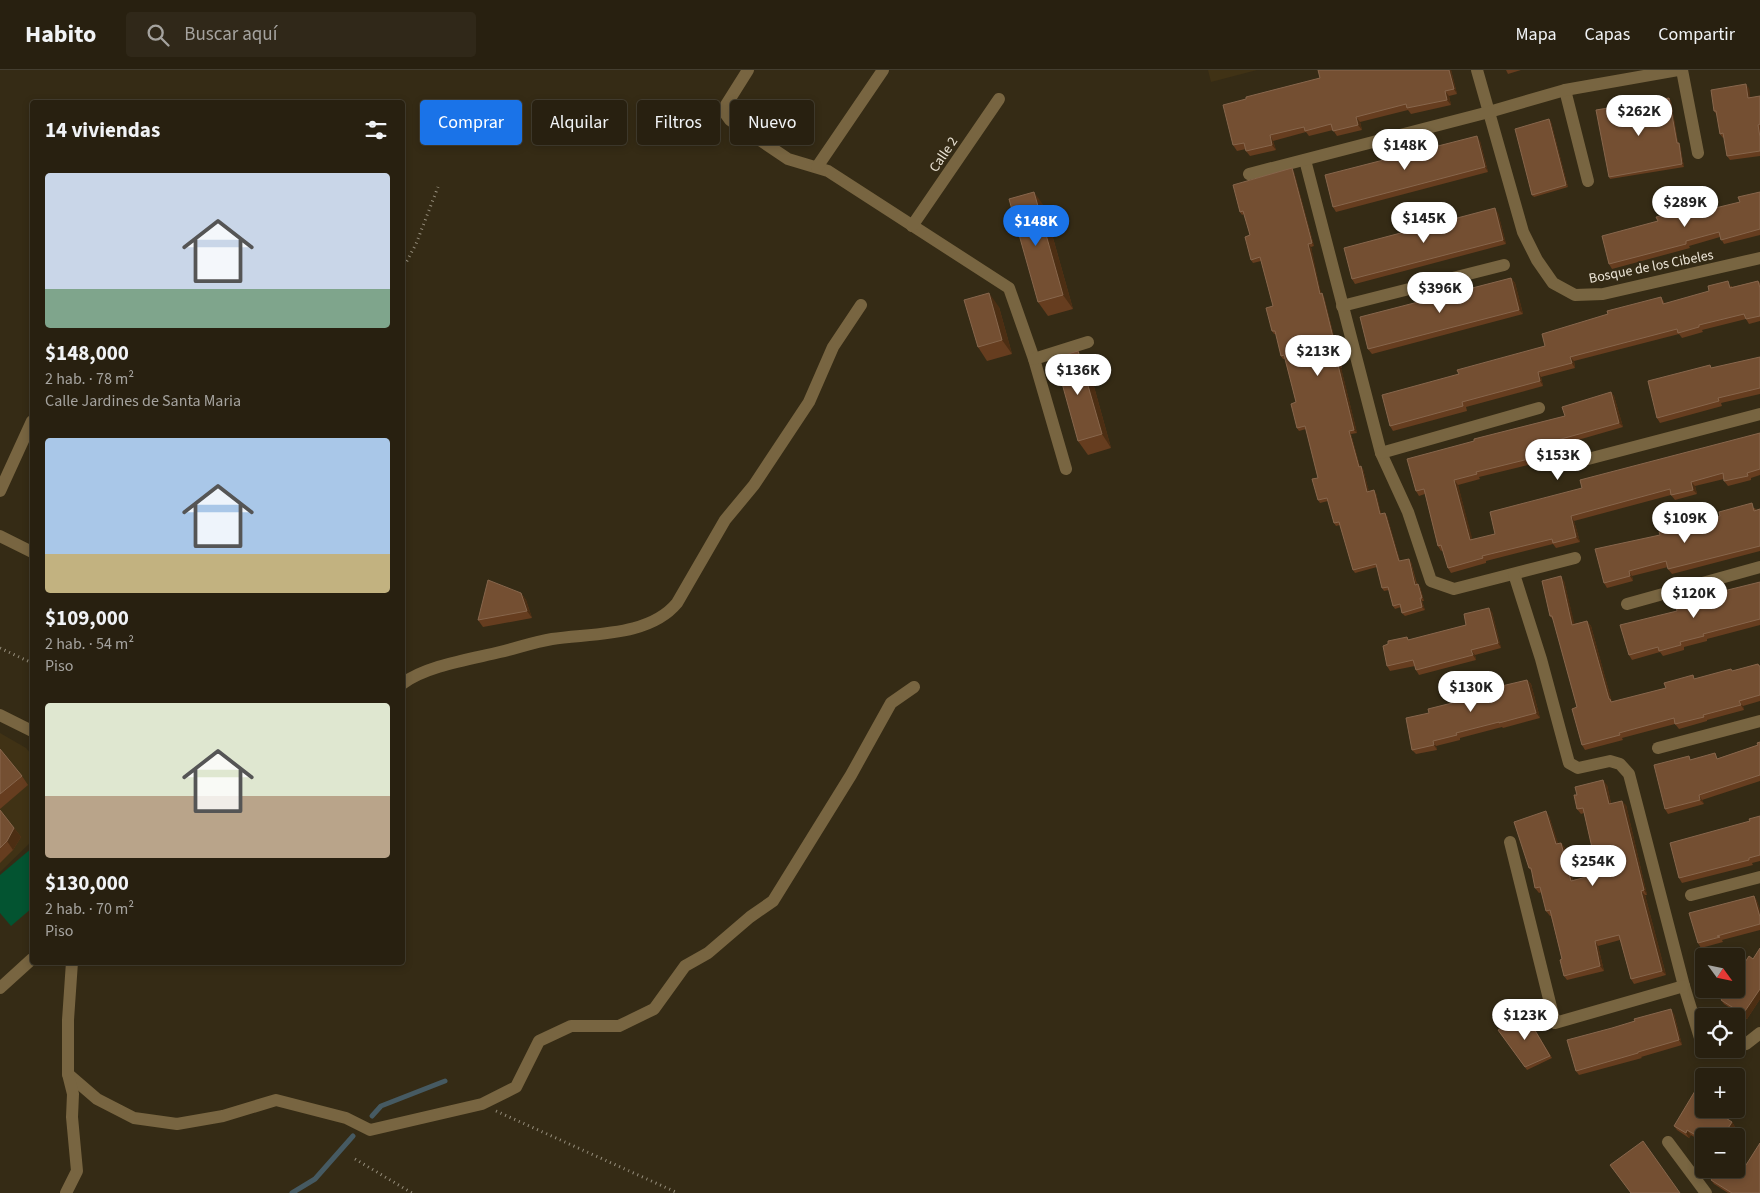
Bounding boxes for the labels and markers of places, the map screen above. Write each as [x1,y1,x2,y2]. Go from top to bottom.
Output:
pin: $262K [1604,94,1674,137]
pin: $148K [1370,128,1440,171]
pin: $289K [1650,186,1720,228]
pin: $145K [1389,202,1459,244]
pin: $148K [1001,204,1071,247]
pin: $396K [1405,272,1475,314]
pin: $213K [1283,334,1353,377]
pin: $136K [1043,354,1113,396]
pin: $153K [1523,438,1593,481]
pin: $109K [1650,502,1720,544]
pin: $120K [1659,576,1729,619]
pin: $130K [1436,670,1506,713]
pin: $254K [1558,844,1628,887]
pin: $123K [1490,998,1560,1041]

